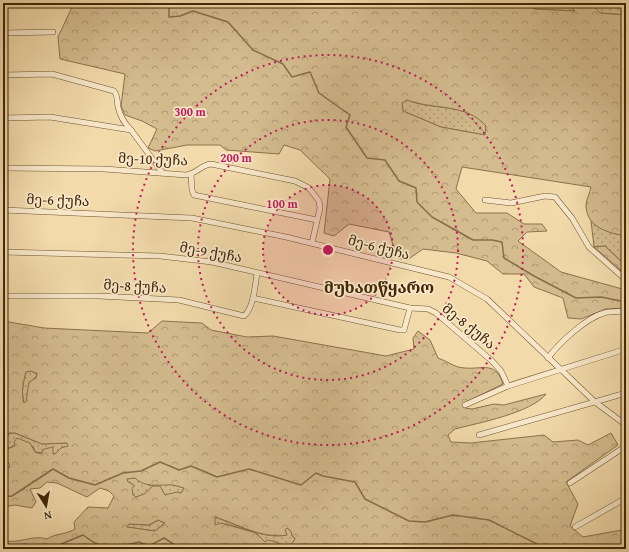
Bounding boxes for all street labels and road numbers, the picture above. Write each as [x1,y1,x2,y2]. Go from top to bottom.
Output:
street label: მე-10 ქუჩა [118,148,188,170]
street label: მე-6 ქუჩა [26,189,90,211]
street label: მე-6 ქუჩა [346,230,412,264]
street label: მე-9 ქუჩა [178,237,244,267]
street label: მე-8 ქუჩა [103,274,167,298]
street label: მე-8 ქუჩა [438,298,500,354]

